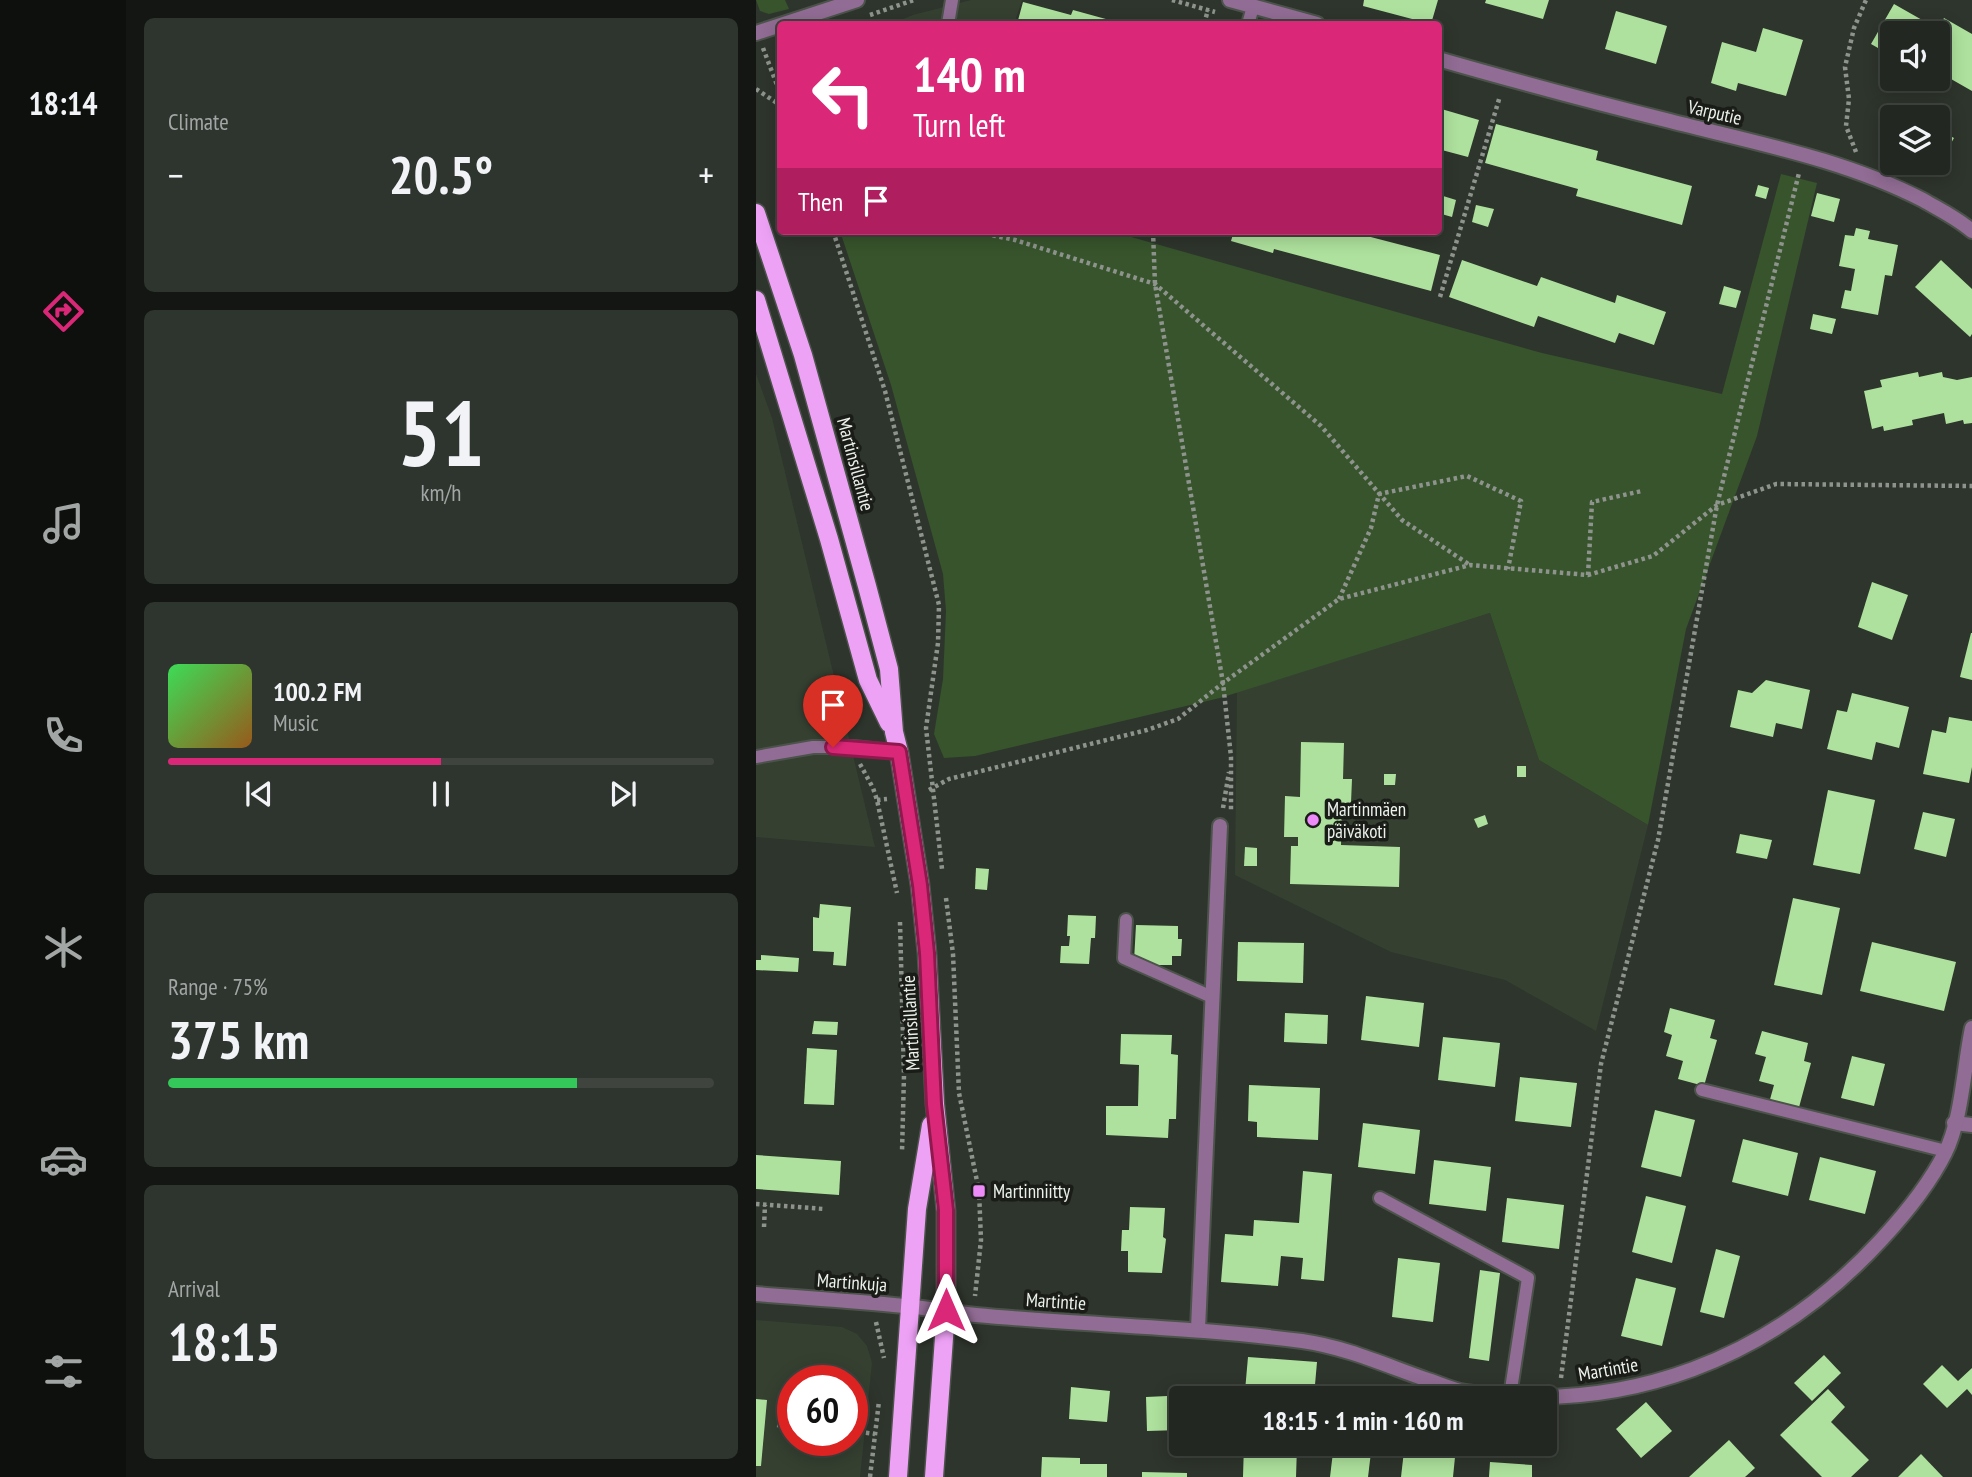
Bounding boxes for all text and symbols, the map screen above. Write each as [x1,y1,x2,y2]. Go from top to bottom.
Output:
map controls [1880,21,1950,175]
button: sound [1880,21,1950,91]
text: 140 m [913,42,1026,106]
icon: left [798,49,889,140]
text: 18:14 [28,82,98,124]
street label: Varputie [1685,94,1744,130]
text: Turn left [913,104,1005,146]
button: layers [1880,105,1950,175]
text: Climate [168,107,229,136]
text: 20.5° [389,141,493,208]
text: − [168,150,184,199]
text: + [698,150,714,199]
icon: arrive [857,182,895,220]
text: Then [798,185,843,218]
icon: directions [39,287,88,336]
text: 51 [398,373,485,491]
street label: Martinsillantie [832,415,880,513]
text: km/h [421,478,461,507]
icon: music [39,499,88,548]
text: 100.2 FM [273,675,362,708]
pin [803,675,863,747]
icon: arrive [814,686,852,724]
text: Music [273,708,319,737]
icon: phone [39,711,88,760]
icon: previous [240,775,278,813]
icon: pause [422,775,460,813]
icon: next [604,775,642,813]
place label: Martinmäen päiväkoti [1327,797,1406,843]
marker: Martinmäen päiväkoti [1305,812,1321,828]
icon: climate [39,923,88,972]
text: Range · 75% [168,972,268,1001]
street label: Martinsillantie [896,974,924,1071]
text: 375 km [168,1006,309,1073]
icon: car [39,1135,88,1184]
place label: Martinniitty [993,1179,1071,1203]
marker: Martinniitty [971,1183,987,1199]
street label: Martinkuja [816,1268,888,1296]
position arrow [909,1273,983,1347]
text: Arrival [168,1274,220,1303]
street label: Martintie [1025,1287,1087,1315]
text: 18:15 [168,1308,280,1375]
icon: filters [39,1347,88,1396]
street label: Martintie [1576,1352,1640,1386]
speed limit sign: 60 [777,1365,868,1456]
text: 18:15 · 1 min · 160 m [1263,1404,1463,1437]

